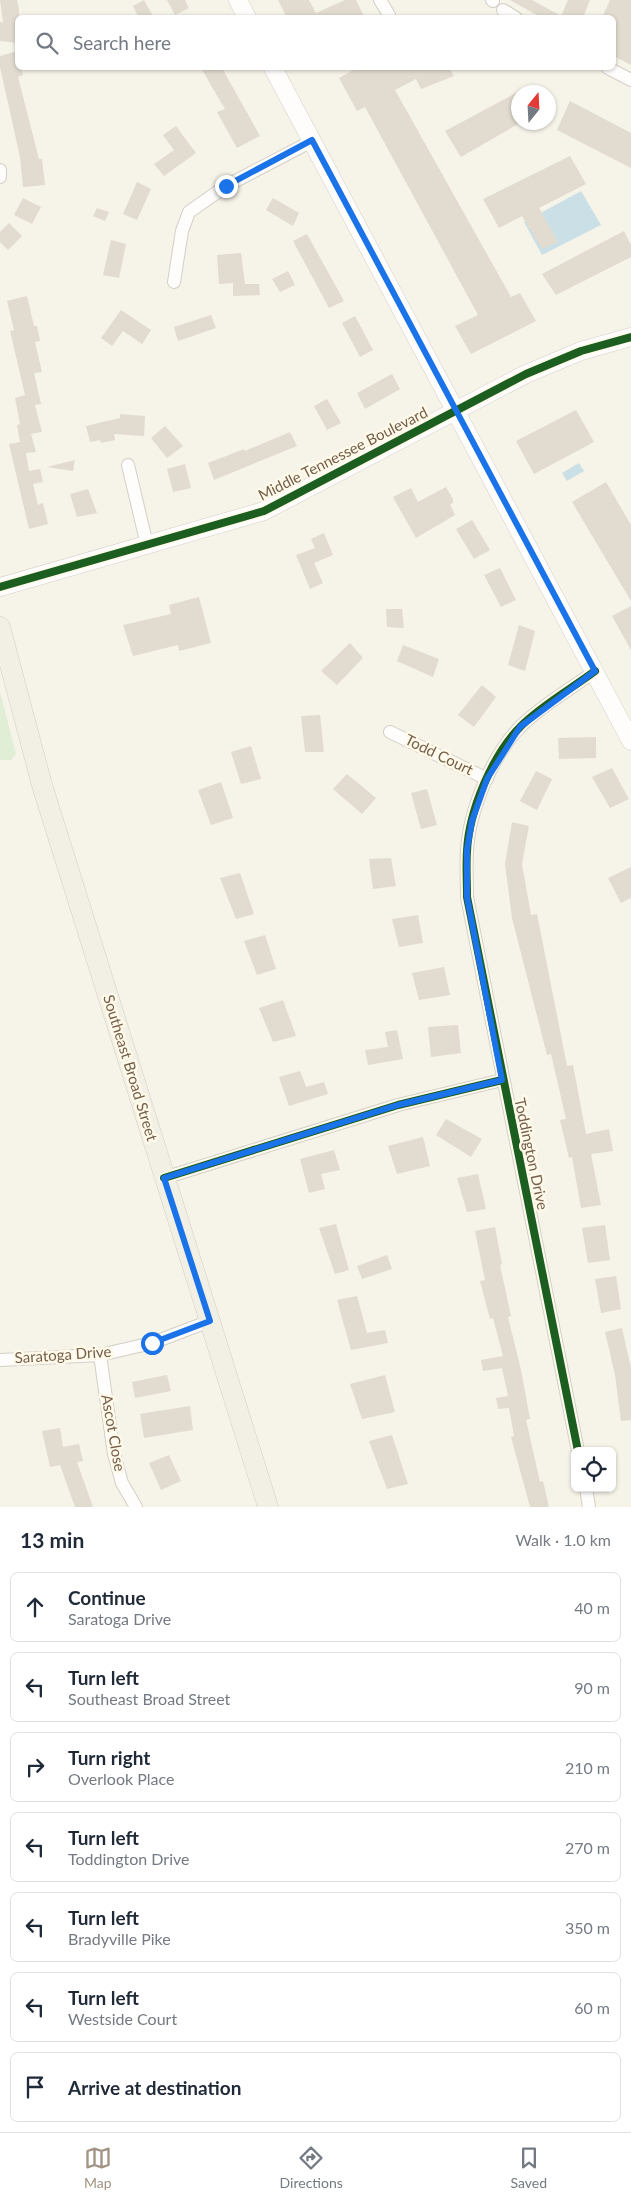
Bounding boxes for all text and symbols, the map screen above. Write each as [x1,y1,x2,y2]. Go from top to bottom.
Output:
search box [15,15,616,70]
icon: search [33,29,61,57]
text: Search here [73,31,171,54]
north arrow [511,85,556,130]
route end [215,175,238,198]
street label: Middle Tennessee Boulevard [255,402,430,504]
street label: Todd Court [402,730,477,779]
street label: Southeast Broad Street [100,992,162,1144]
street label: Toddington Drive [511,1096,553,1211]
route start [141,1332,164,1355]
street label: Saratoga Drive [14,1342,112,1366]
street label: Ascot Close [98,1393,130,1473]
map controls [571,1447,616,1492]
button: locate [571,1447,616,1492]
text: 13 min [20,1527,84,1552]
text: Walk · 1.0 km [515,1530,611,1549]
text: Continue [68,1586,146,1609]
icon: ahead [21,1593,49,1621]
text: 40 m [574,1598,610,1617]
text: Saratoga Drive [68,1609,171,1628]
text: Turn left [68,1666,139,1689]
icon: left [21,1673,49,1701]
text: 90 m [574,1678,610,1697]
text: Southeast Broad Street [68,1689,230,1708]
text: Turn right [68,1746,150,1769]
icon: right [21,1753,49,1781]
text: 210 m [565,1758,610,1777]
text: Overlook Place [68,1769,174,1788]
text: Turn left [68,1826,139,1849]
icon: left [21,1833,49,1861]
text: 270 m [565,1838,610,1857]
text: Toddington Drive [68,1849,190,1868]
text: Turn left [68,1906,139,1929]
icon: left [21,1913,49,1941]
text: 350 m [565,1918,610,1937]
text: Bradyville Pike [68,1929,171,1948]
text: Turn left [68,1986,139,2009]
icon: left [21,1993,49,2021]
text: 60 m [574,1998,610,2017]
text: Westside Court [68,2009,177,2028]
icon: arrive [21,2073,49,2101]
text: Arrive at destination [68,2076,241,2099]
tab: Map [84,2144,112,2191]
tab: Directions [280,2144,343,2191]
tab: Saved [511,2144,547,2191]

